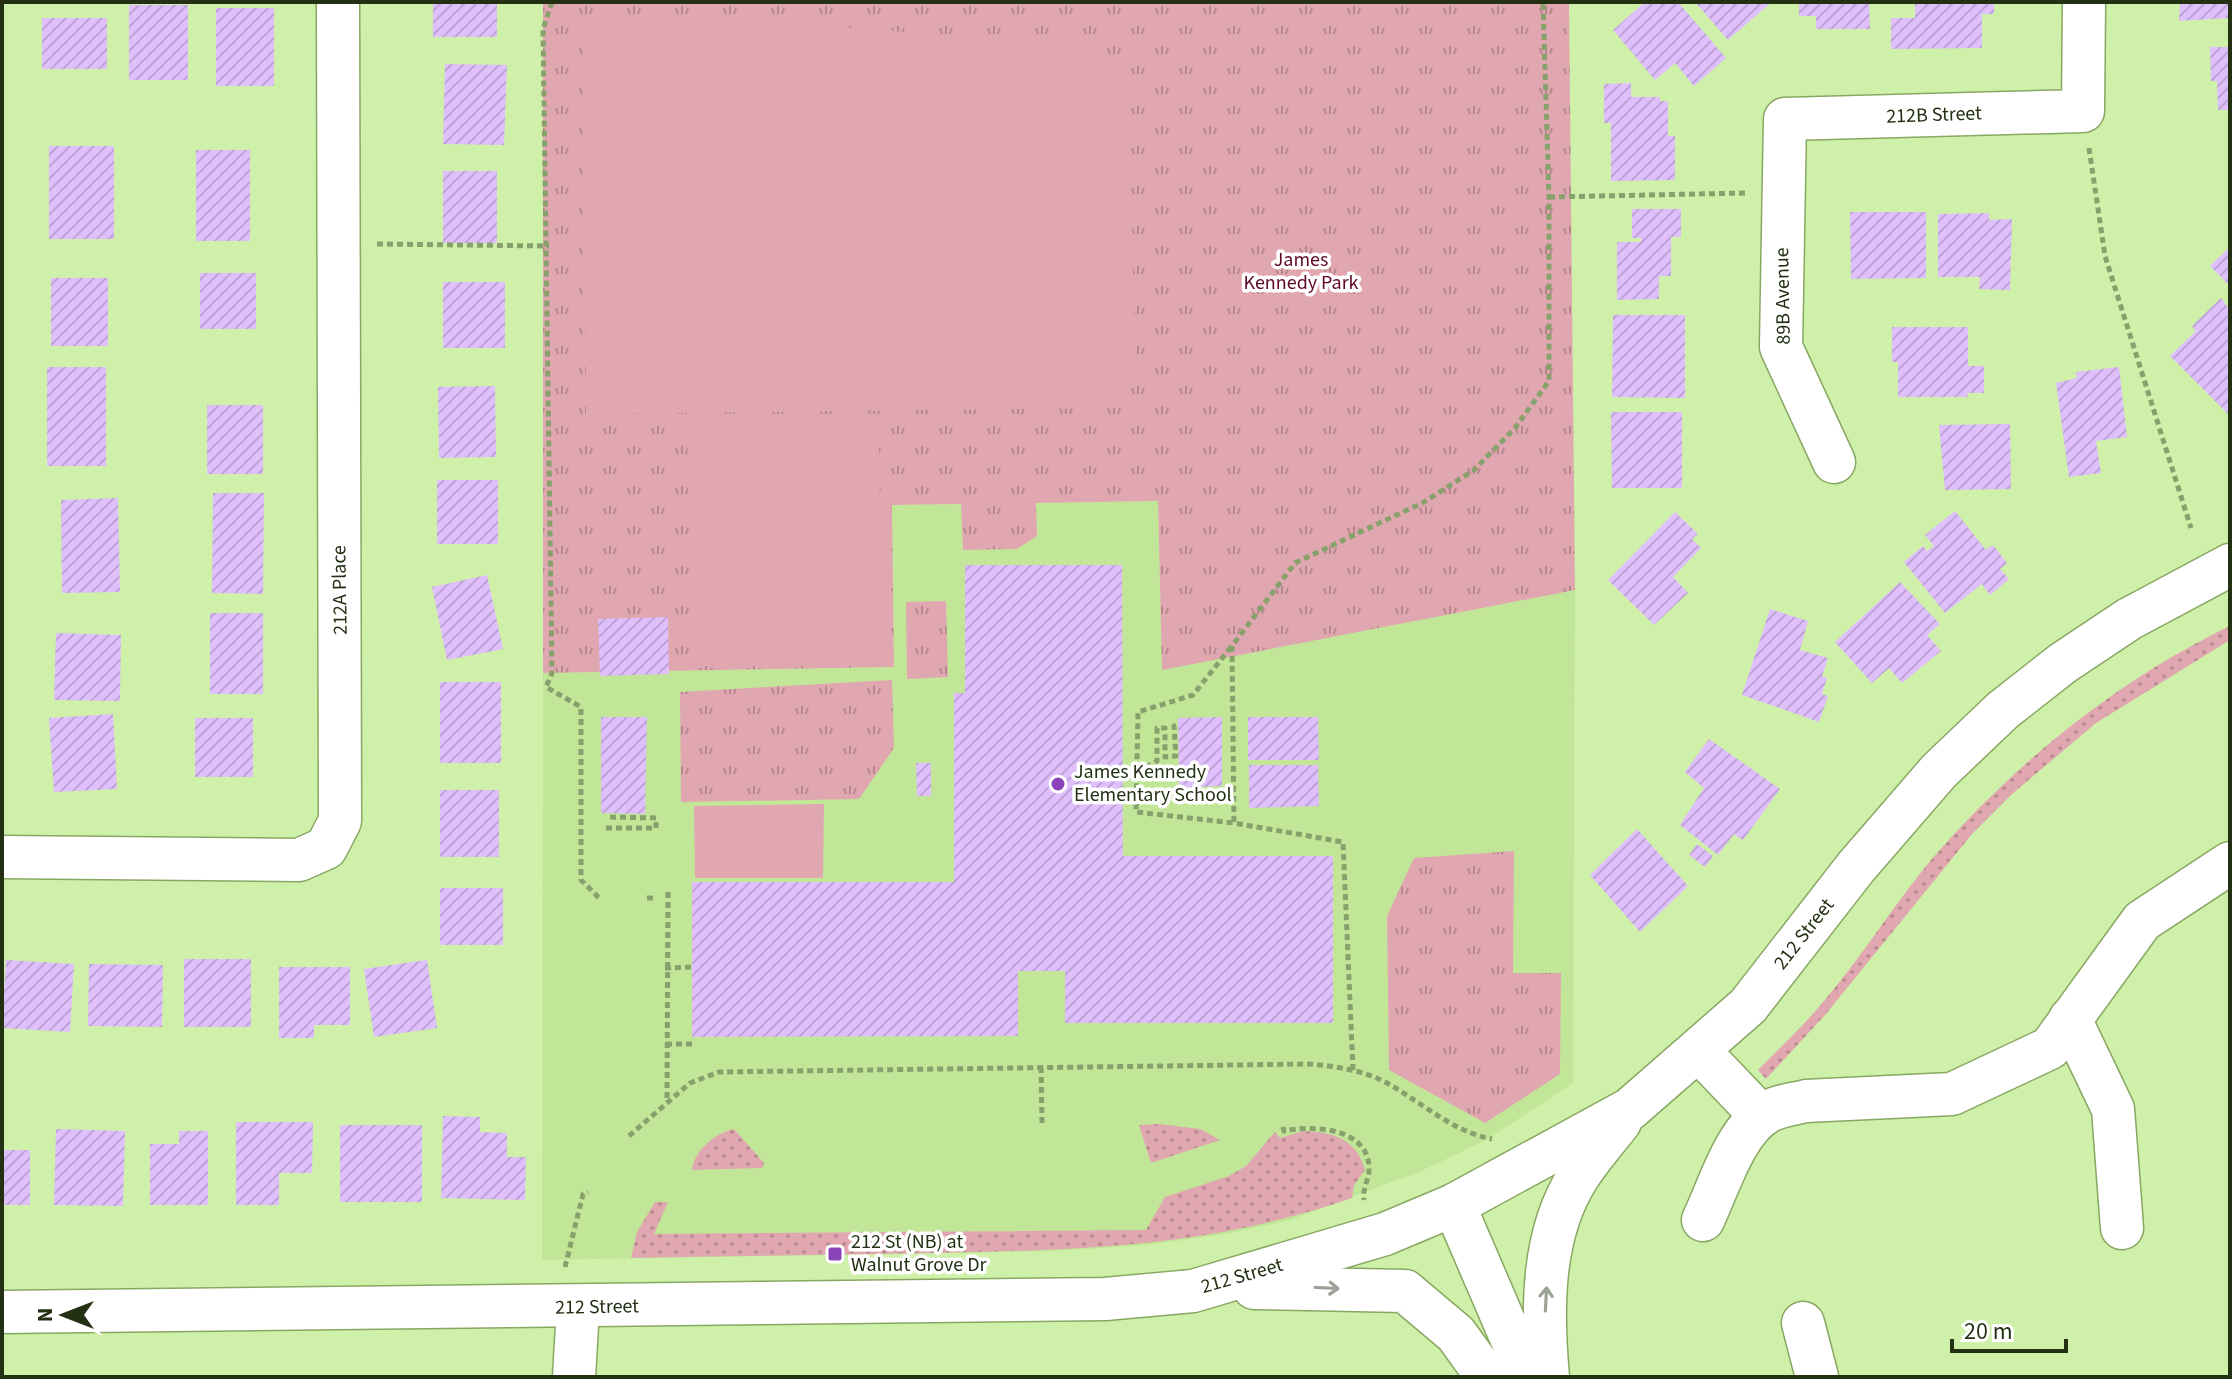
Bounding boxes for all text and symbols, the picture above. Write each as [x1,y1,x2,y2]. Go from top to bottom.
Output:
street label: 212B Street [1886,99,1983,131]
park label: James Kennedy Park [1244,246,1359,297]
street label: 89B Avenue [1768,247,1798,345]
street label: 212A Place [325,545,355,635]
place label: James Kennedy Elementary School [1074,758,1232,809]
marker: James Kennedy Elementary School [1049,775,1067,793]
street label: 212 Street [1767,892,1841,976]
place label: 212 St (NB) at Walnut Grove Dr [851,1228,986,1279]
marker: 212 St (NB) at Walnut Grove Dr [826,1245,844,1263]
street label: 212 Street [1198,1251,1286,1301]
north arrow [24,1275,104,1355]
one-way arrow [1313,1280,1340,1295]
one-way arrow [1539,1286,1554,1313]
street label: 212 Street [555,1292,639,1322]
scale bar [1952,1303,2066,1353]
text: N [29,1308,61,1322]
text: 20 m [1964,1314,2013,1349]

